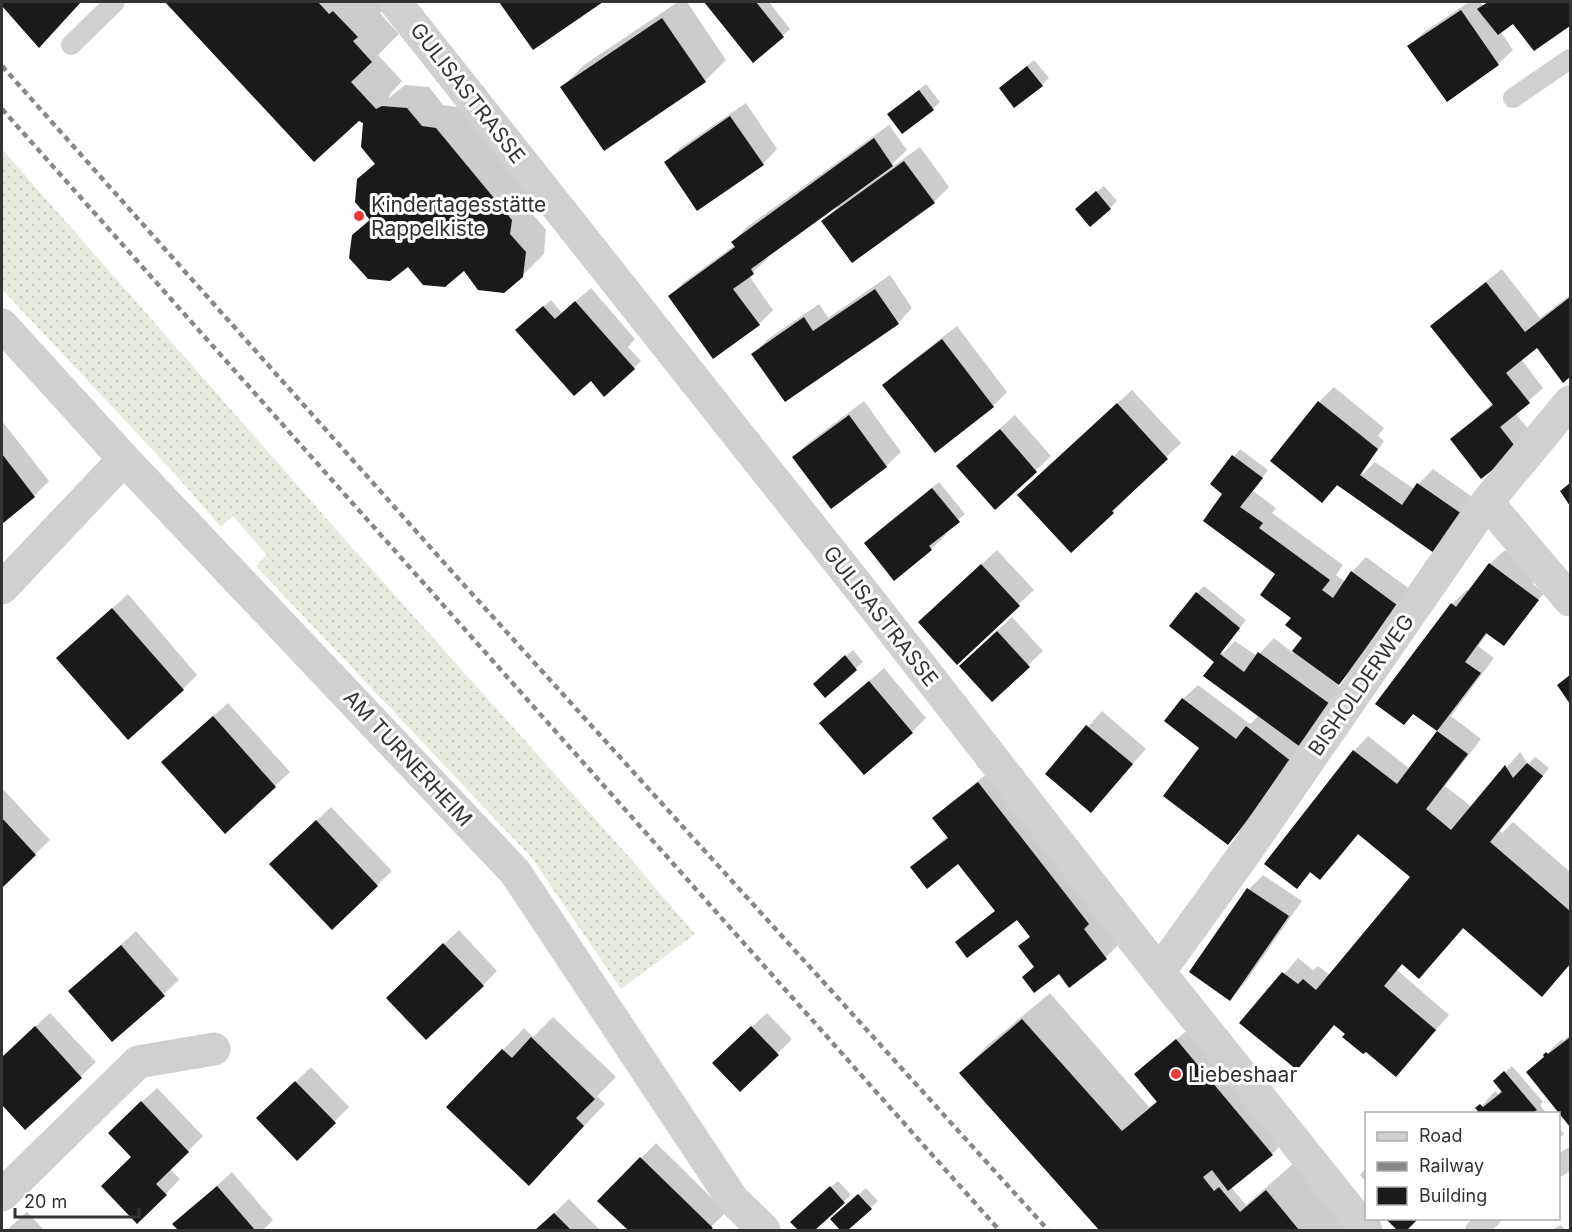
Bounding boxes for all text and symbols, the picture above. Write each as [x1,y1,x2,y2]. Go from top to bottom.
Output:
street label: GULISASTRASSE [405,18,531,168]
place label: Kindertagesstätte Rappelkiste [371,192,546,241]
marker: Kindertagesstätte Rappelkiste [352,209,366,223]
street label: GULISASTRASSE [818,541,944,691]
street label: BISHOLDERWEG [1303,610,1419,760]
street label: AM TURNERHEIM [339,685,477,831]
place label: Liebeshaar [1188,1062,1297,1087]
marker: Liebeshaar [1169,1067,1183,1081]
legend [1365,1112,1560,1220]
text: Road [1419,1125,1462,1146]
text: Railway [1419,1155,1484,1176]
scale bar [15,1181,140,1219]
text: Building [1419,1185,1487,1206]
text: 20 m [24,1191,67,1212]

